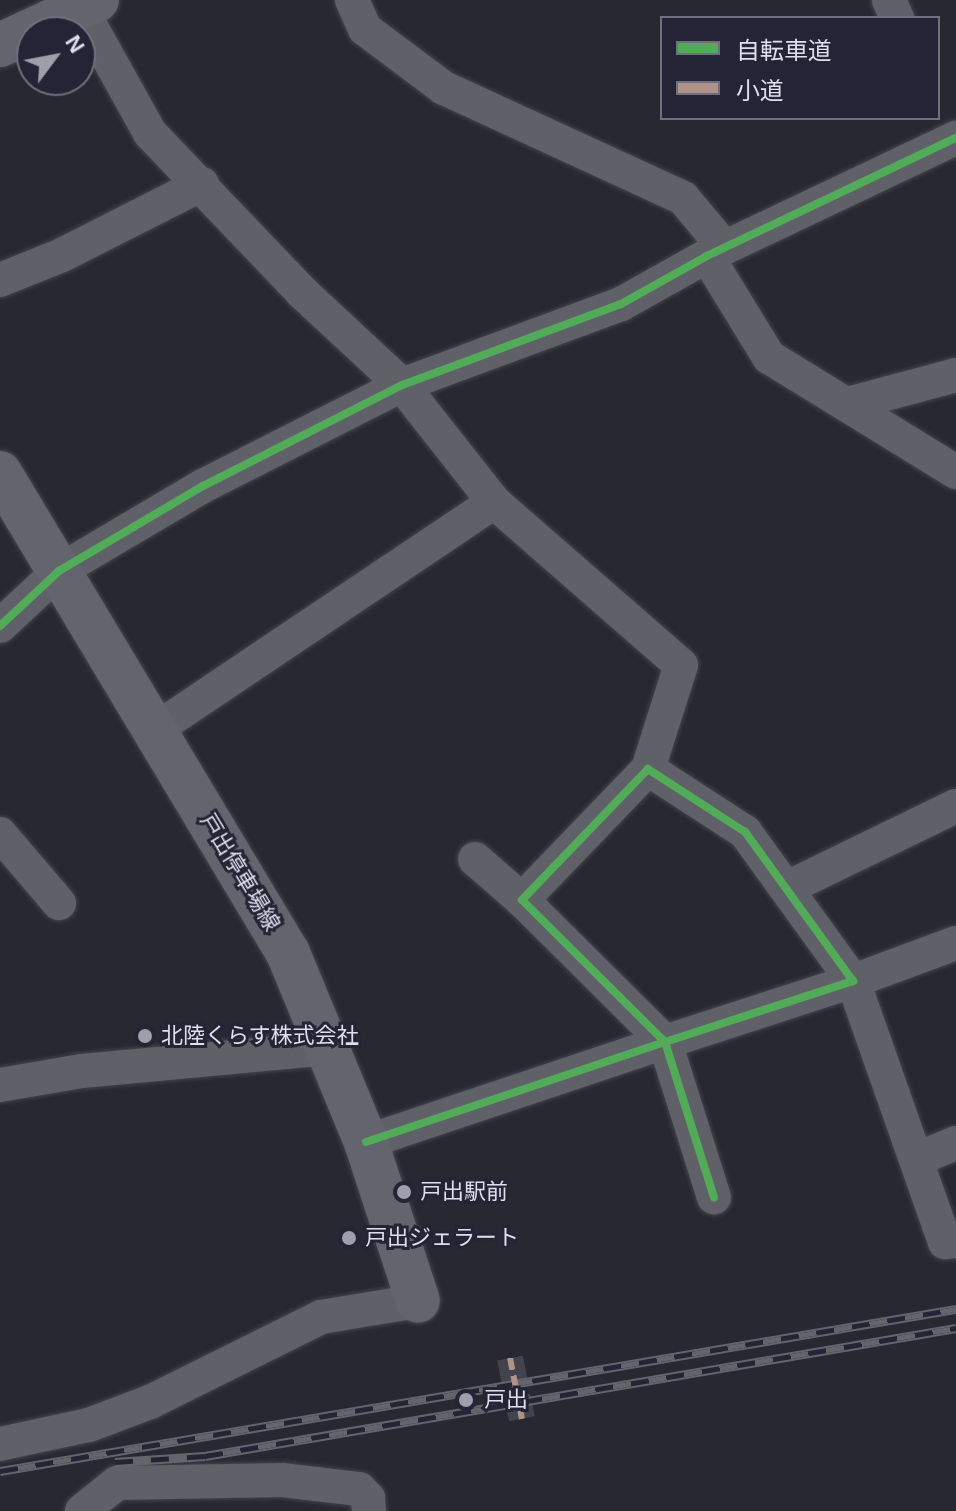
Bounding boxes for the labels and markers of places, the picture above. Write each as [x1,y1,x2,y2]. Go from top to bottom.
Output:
place label: 北陸くらす株式会社 [161,1023,359,1049]
marker: 北陸くらす株式会社 [136,1027,154,1045]
place label: 戸出駅前 [420,1179,508,1205]
marker: 戸出駅前 [395,1183,413,1201]
place label: 戸出ジェラート [365,1225,519,1251]
marker: 戸出ジェラート [340,1229,358,1247]
place label: 戸出 [484,1387,528,1413]
marker: 戸出 [455,1389,477,1411]

